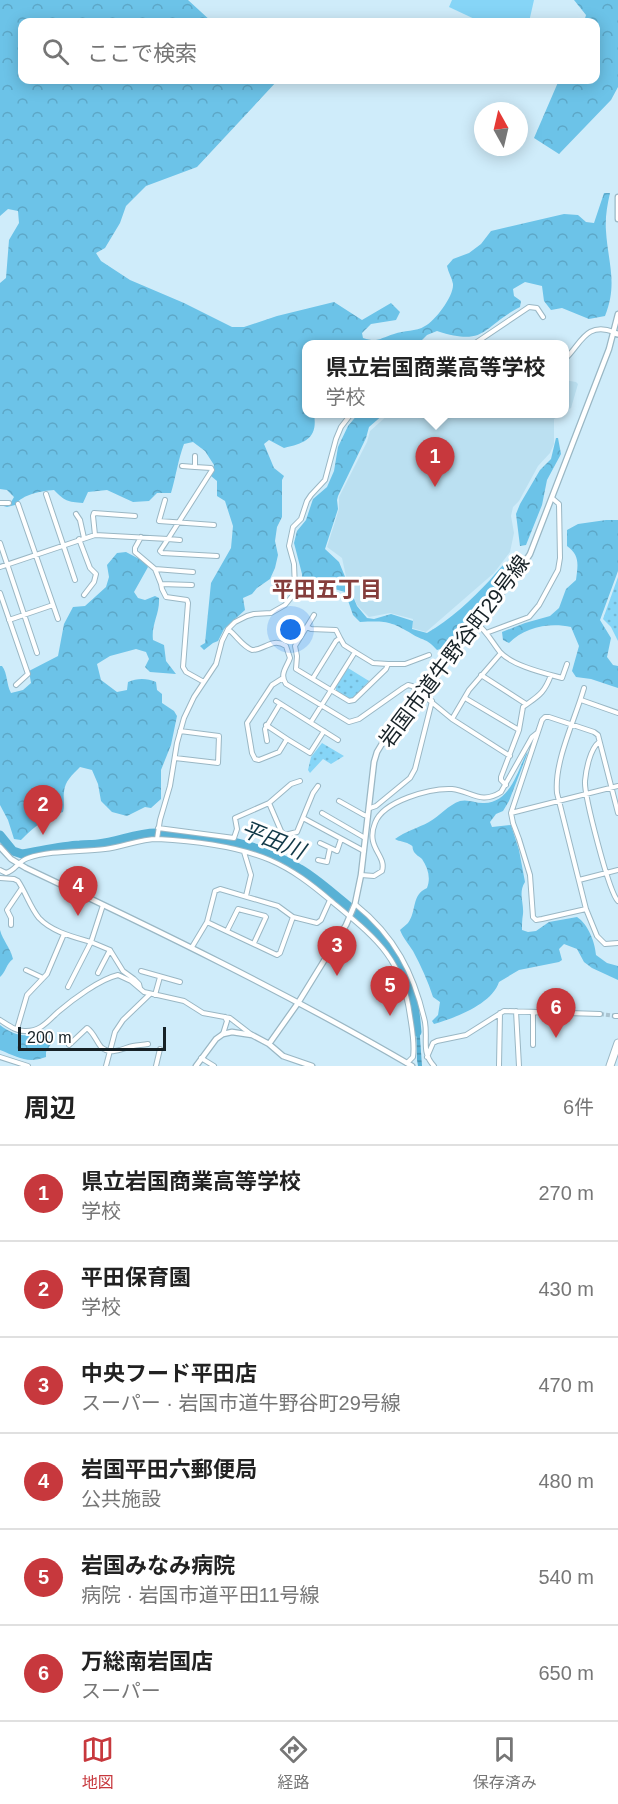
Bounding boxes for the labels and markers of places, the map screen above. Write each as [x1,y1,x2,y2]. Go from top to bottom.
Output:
pin: 1 [416,438,454,487]
pin: 2 [24,786,63,835]
pin: 4 [58,866,98,916]
pin: 3 [318,926,356,976]
pin: 5 [370,966,410,1016]
pin: 6 [536,988,576,1038]

